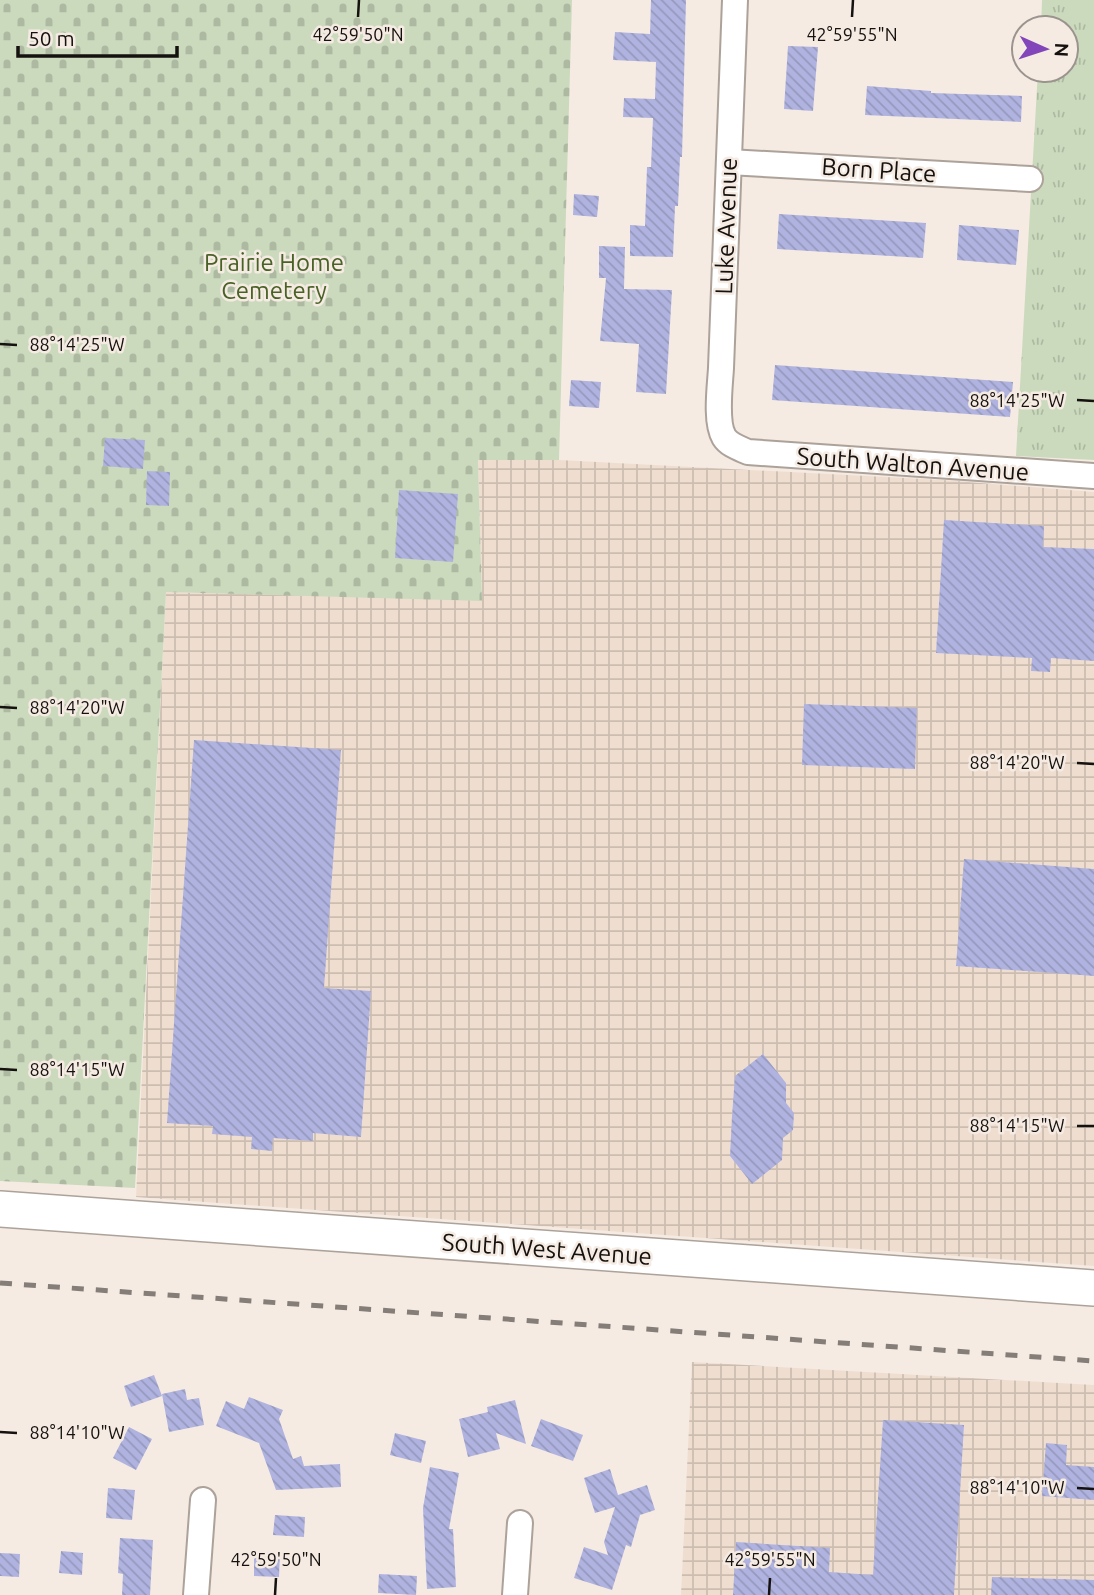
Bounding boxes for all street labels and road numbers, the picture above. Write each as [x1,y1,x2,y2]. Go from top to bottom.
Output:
street label: Born Place [821,153,937,187]
street label: Luke Avenue [710,157,742,295]
street label: South Walton Avenue [796,442,1030,486]
street label: South West Avenue [441,1228,653,1270]

